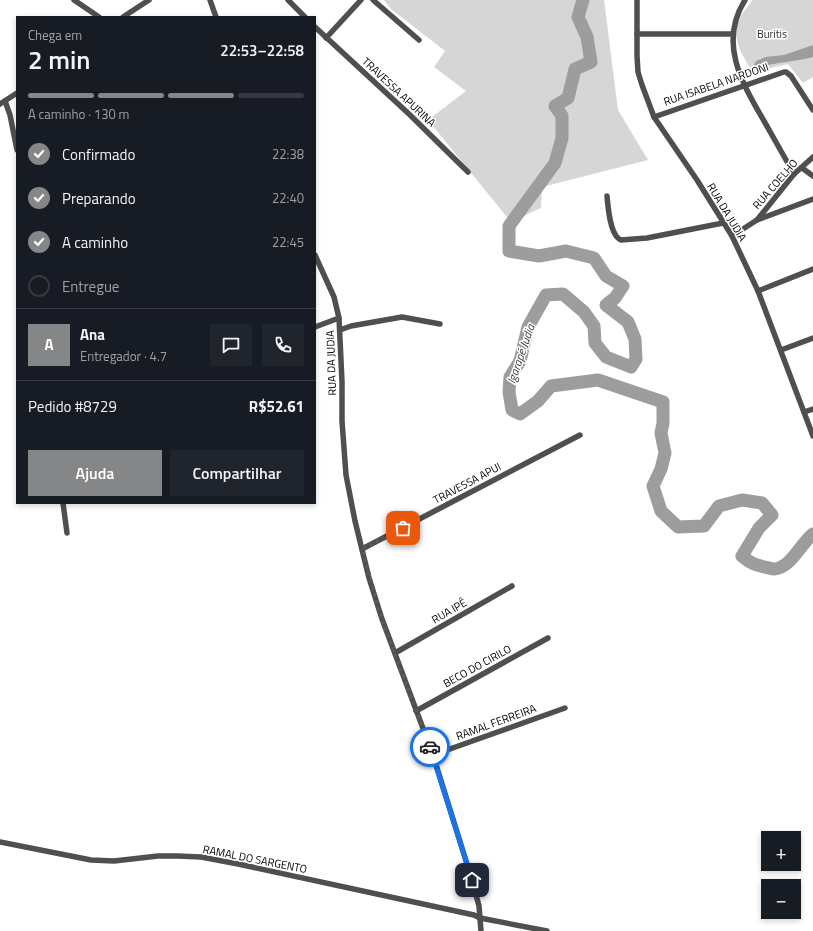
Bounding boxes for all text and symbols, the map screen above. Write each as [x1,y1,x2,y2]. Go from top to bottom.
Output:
text: Chega em [28,25,82,45]
park label: Buritis [757,26,787,42]
text: 22:53–22:58 [220,39,304,62]
text: 2 min [28,40,91,79]
street label: TRAVESSA APURINA [359,54,440,131]
street label: RUA ISABELA NARDONI [661,58,771,110]
text: A caminho · 130 m [28,104,129,124]
icon: check [28,143,50,165]
text: Confirmado [62,143,135,166]
text: 22:38 [272,144,304,164]
street label: RUA COELHO [749,155,801,213]
street label: RUA DA JUDIA [703,180,751,244]
icon: check [28,187,50,209]
text: Preparando [62,187,136,210]
text: 22:40 [272,188,304,208]
icon: check [28,231,50,253]
text: A caminho [62,231,128,254]
text: 22:45 [272,232,304,252]
text: Entregue [62,275,119,298]
water label: Igarapé Judia [501,321,540,386]
text: Ana [80,323,105,346]
button: chat [210,324,252,366]
button: phone [262,324,304,366]
street label: RUA DA JUDIA [322,330,340,396]
text: A [44,333,54,356]
text: Entregador · 4.7 [80,346,167,366]
text: Pedido #8729 [28,395,117,418]
text: R$52.61 [249,395,304,418]
button: Ajuda [28,450,162,496]
button: Compartilhar [170,450,304,496]
street label: TRAVESSA APUI [430,458,504,508]
pin [386,511,420,545]
icon: bag [392,517,414,539]
street label: RUA IPÊ [429,595,469,627]
street label: BECO DO CIRILO [440,641,514,691]
street label: RAMAL FERREIRA [454,700,539,744]
courier [410,727,450,767]
icon: car [419,736,441,758]
map controls [761,831,801,919]
button: + [761,831,801,871]
street label: RAMAL DO SARGENTO [202,841,308,877]
pin [455,863,489,897]
icon: home [461,869,483,891]
button: − [761,879,801,919]

